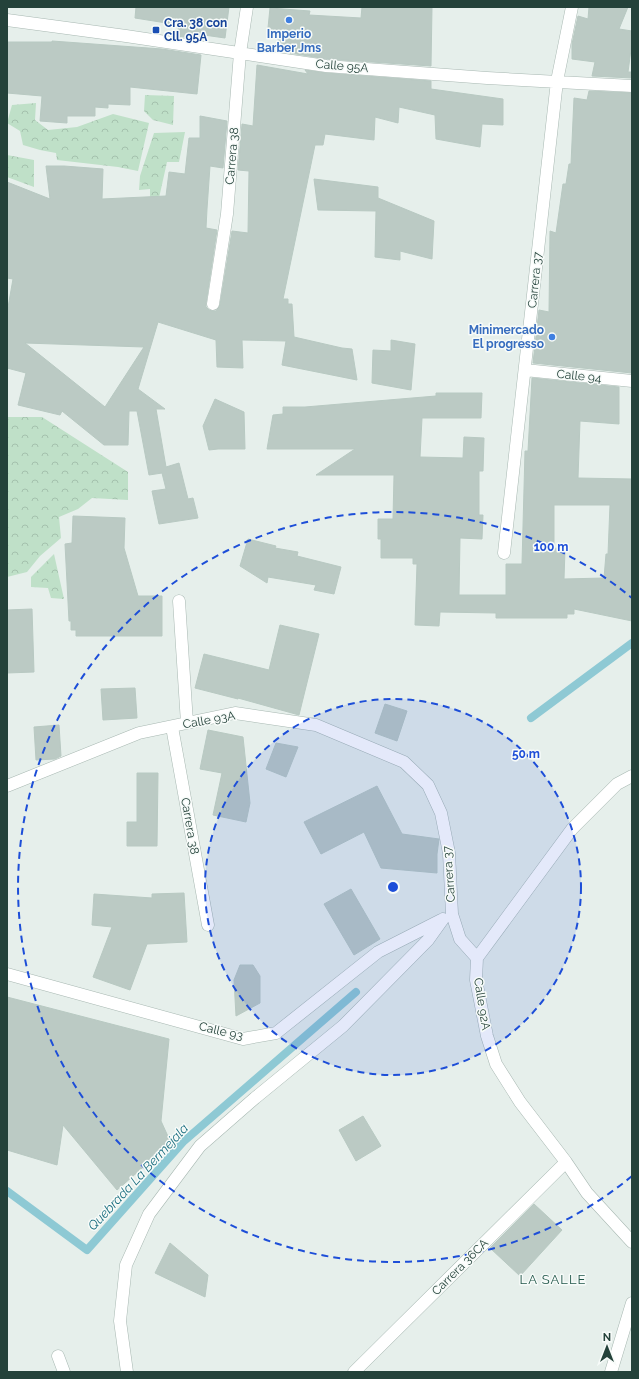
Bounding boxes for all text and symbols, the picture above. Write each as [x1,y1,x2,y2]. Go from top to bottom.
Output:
marker: Imperio Barber Jms [284,15,294,25]
place label: Cra. 38 con Cll. 95A [164,16,227,44]
marker: Cra. 38 con Cll. 95A [151,25,161,35]
place label: Imperio Barber Jms [257,27,321,55]
street label: Calle 95A [315,57,369,75]
street label: Carrera 38 [223,127,241,185]
street label: Carrera 37 [525,251,545,309]
place label: Minimercado El progresso [469,323,544,351]
marker: Minimercado El progresso [547,332,557,342]
street label: Calle 94 [556,367,603,385]
text: 100 m [534,540,568,554]
street label: Calle 93A [182,709,236,731]
text: 50 m [512,747,540,761]
street label: Carrera 38 [178,797,202,855]
street label: Carrera 37 [440,845,458,903]
centre of rings [386,880,400,894]
street label: Calle 92A [471,977,493,1031]
street label: Calle 93 [198,1019,244,1043]
water label: Quebrada La Bermejala [85,1120,191,1233]
street label: Carrera 36CA [429,1236,491,1298]
district label: LA SALLE [520,1272,586,1287]
north arrow [587,1327,627,1367]
text: N [603,1331,611,1344]

